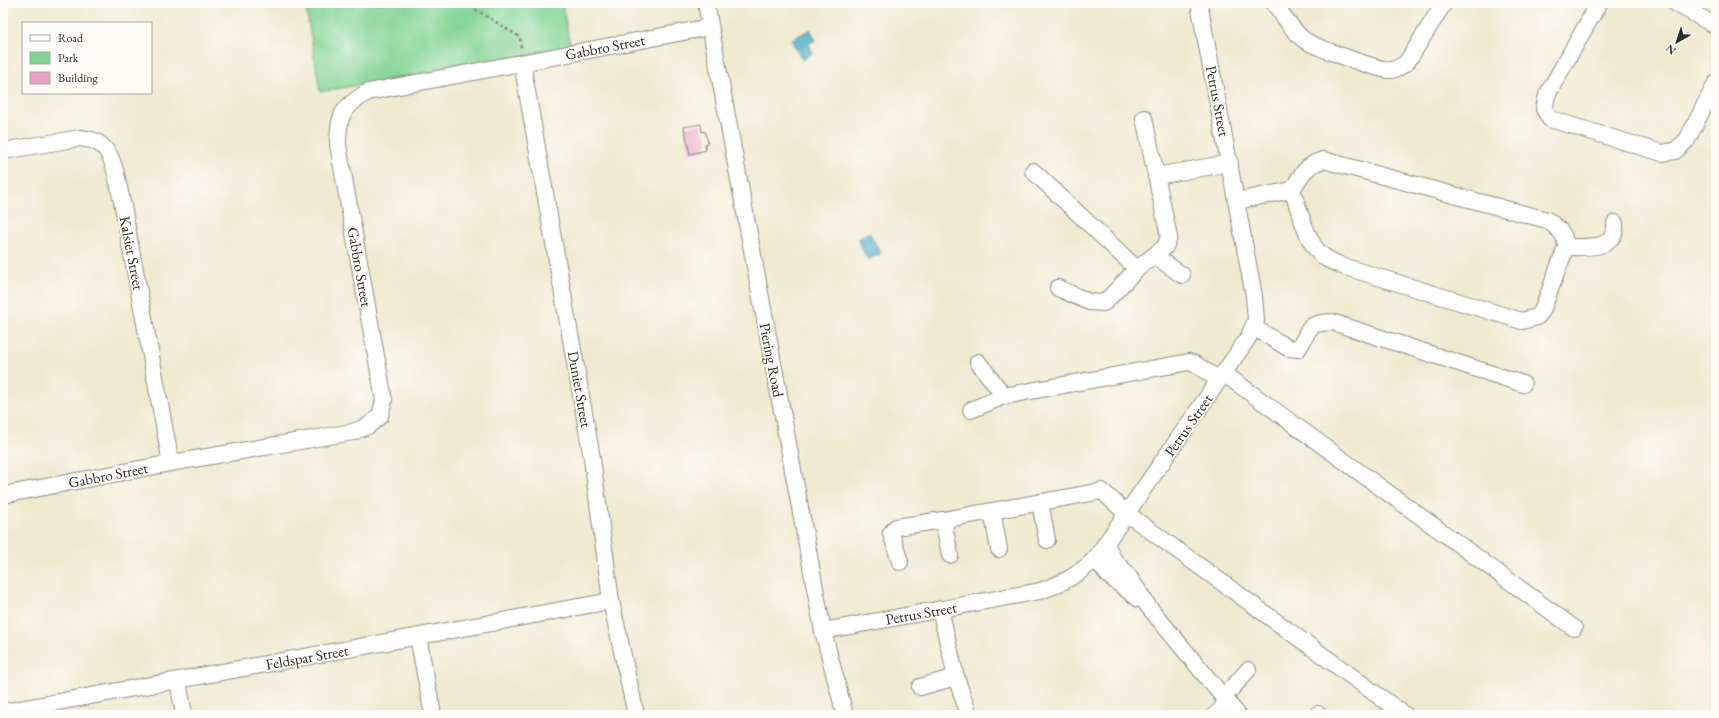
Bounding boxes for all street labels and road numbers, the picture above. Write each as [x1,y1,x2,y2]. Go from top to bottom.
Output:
street label: Gabbro Street [564,30,647,64]
street label: Petrus Street [1202,64,1234,138]
street label: Kalsiet Street [116,214,149,292]
street label: Gabbro Street [344,226,376,309]
street label: Piering Road [755,321,789,399]
street label: Duniet Street [564,349,596,429]
street label: Petrus Street [1160,390,1217,460]
street label: Gabbro Street [67,458,150,492]
street label: Petrus Street [884,597,958,629]
street label: Feldspar Street [264,640,350,674]

